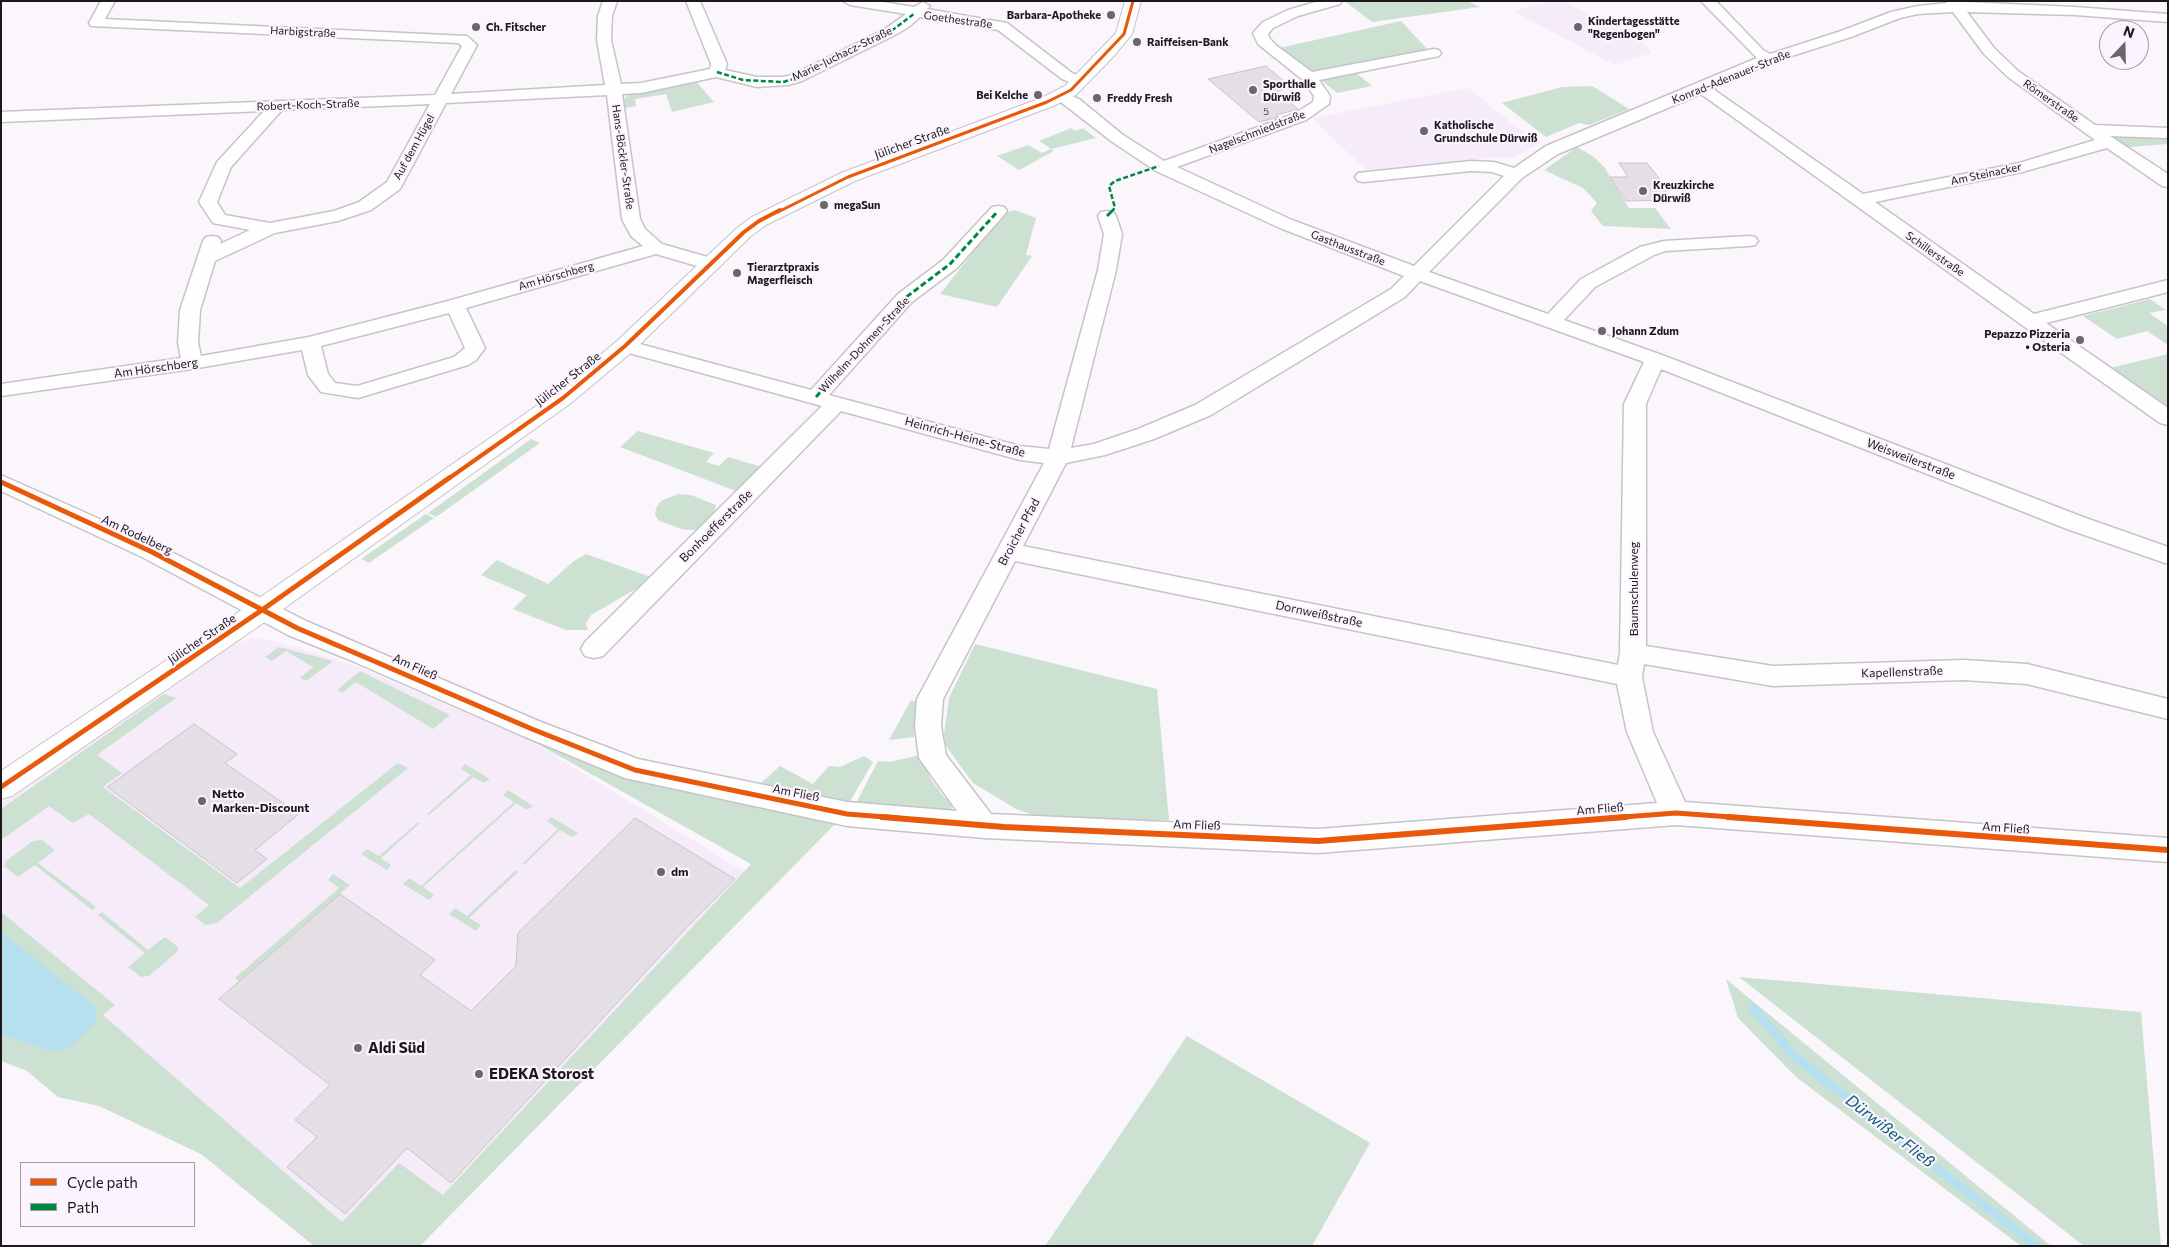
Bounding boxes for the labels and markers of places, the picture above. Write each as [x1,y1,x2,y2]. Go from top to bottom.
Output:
place label: Barbara-Apotheke [1007,8,1101,22]
marker: Barbara-Apotheke [1105,9,1117,21]
place label: Kindertagesstätte "Regenbogen" [1588,14,1680,40]
place label: Ch. Fitscher [486,20,546,34]
marker: Ch. Fitscher [470,21,482,33]
marker: Kindertagesstätte "Regenbogen" [1572,21,1584,33]
place label: Raiffeisen-Bank [1147,35,1229,49]
marker: Raiffeisen-Bank [1131,36,1143,48]
place label: Sporthalle Dürwiß [1263,77,1316,103]
marker: Sporthalle Dürwiß [1247,84,1259,96]
place label: Bei Kelche [976,88,1028,102]
marker: Bei Kelche [1032,89,1044,101]
place label: Freddy Fresh [1107,91,1172,105]
marker: Freddy Fresh [1091,92,1103,104]
place label: Katholische Grundschule Dürwiß [1434,118,1537,144]
marker: Katholische Grundschule Dürwiß [1418,125,1430,137]
place label: Kreuzkirche Dürwiß [1653,178,1714,204]
marker: Kreuzkirche Dürwiß [1637,185,1649,197]
place label: megaSun [834,198,880,212]
marker: megaSun [818,199,830,211]
place label: Tierarztpraxis Magerfleisch [747,260,819,286]
marker: Tierarztpraxis Magerfleisch [731,267,743,279]
place label: Johann Zdum [1612,324,1679,338]
marker: Johann Zdum [1596,325,1608,337]
place label: Pepazzo Pizzeria • Osteria [1984,327,2070,353]
marker: Pepazzo Pizzeria • Osteria [2074,334,2086,346]
place label: Netto Marken-Discount [212,787,309,815]
marker: Netto Marken-Discount [196,795,208,807]
place label: dm [671,865,688,879]
marker: dm [655,866,667,878]
place label: Aldi Süd [368,1039,425,1057]
marker: Aldi Süd [352,1042,364,1054]
place label: EDEKA Storost [489,1065,594,1083]
marker: EDEKA Storost [473,1068,485,1080]

